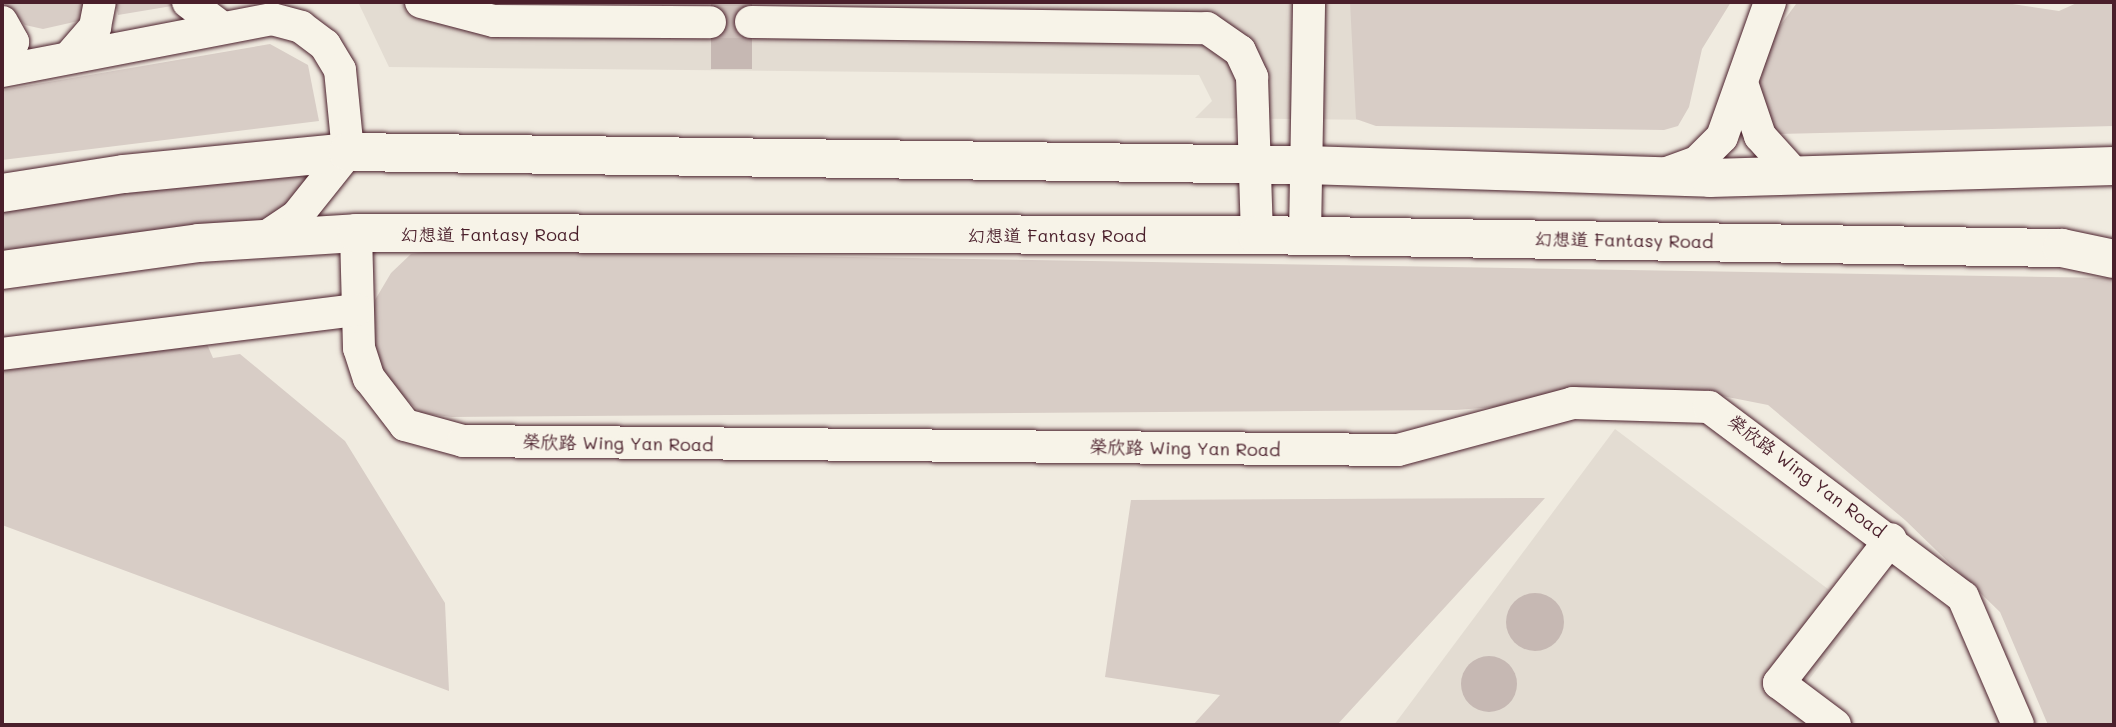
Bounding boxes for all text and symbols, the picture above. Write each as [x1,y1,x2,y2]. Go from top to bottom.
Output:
street label: 幻想道 Fantasy Road [401,223,579,245]
street label: 幻想道 Fantasy Road [968,224,1146,246]
street label: 幻想道 Fantasy Road [1534,228,1714,252]
street label: 榮欣路 Wing Yan Road [1724,410,1890,542]
street label: 榮欣路 Wing Yan Road [522,431,714,455]
street label: 榮欣路 Wing Yan Road [1089,436,1281,460]

